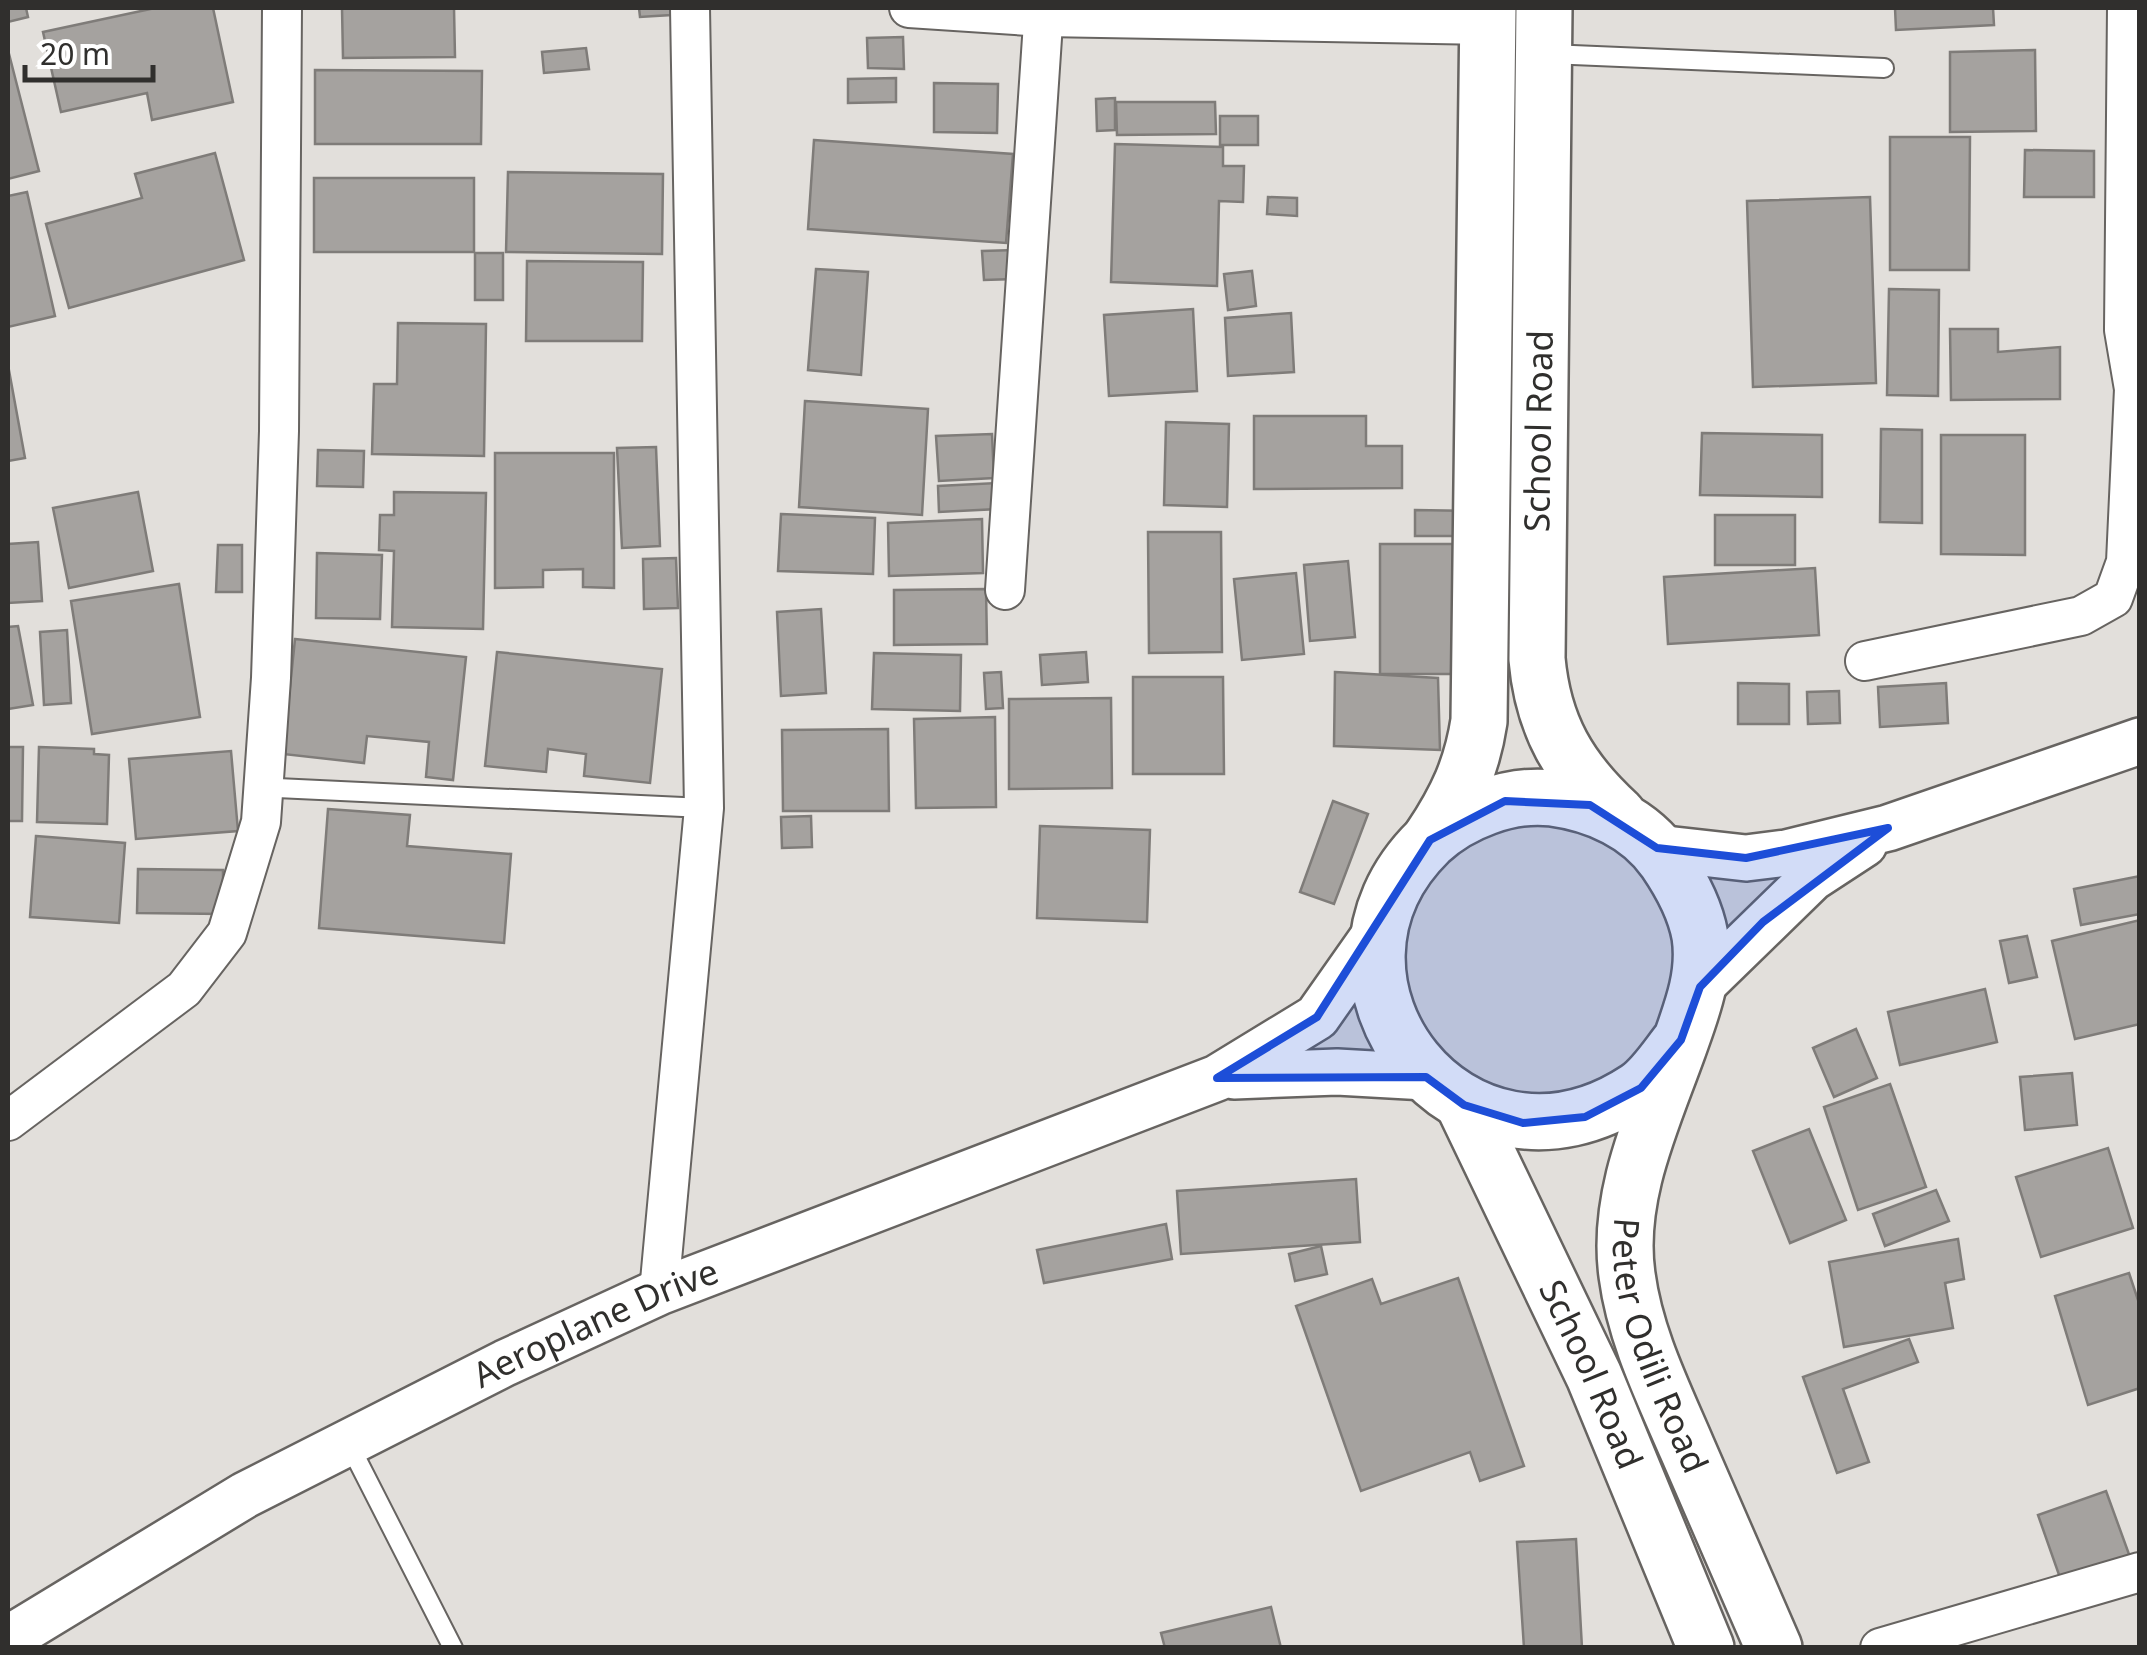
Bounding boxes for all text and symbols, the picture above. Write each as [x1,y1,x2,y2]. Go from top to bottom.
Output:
scale bar [25,20,152,82]
text: 20 m [40,33,110,74]
street label: School Road [1512,329,1563,532]
street label: Peter Odili Road [1603,1216,1720,1480]
street label: Aeroplane Drive [464,1247,724,1398]
street label: School Road [1529,1272,1655,1476]

